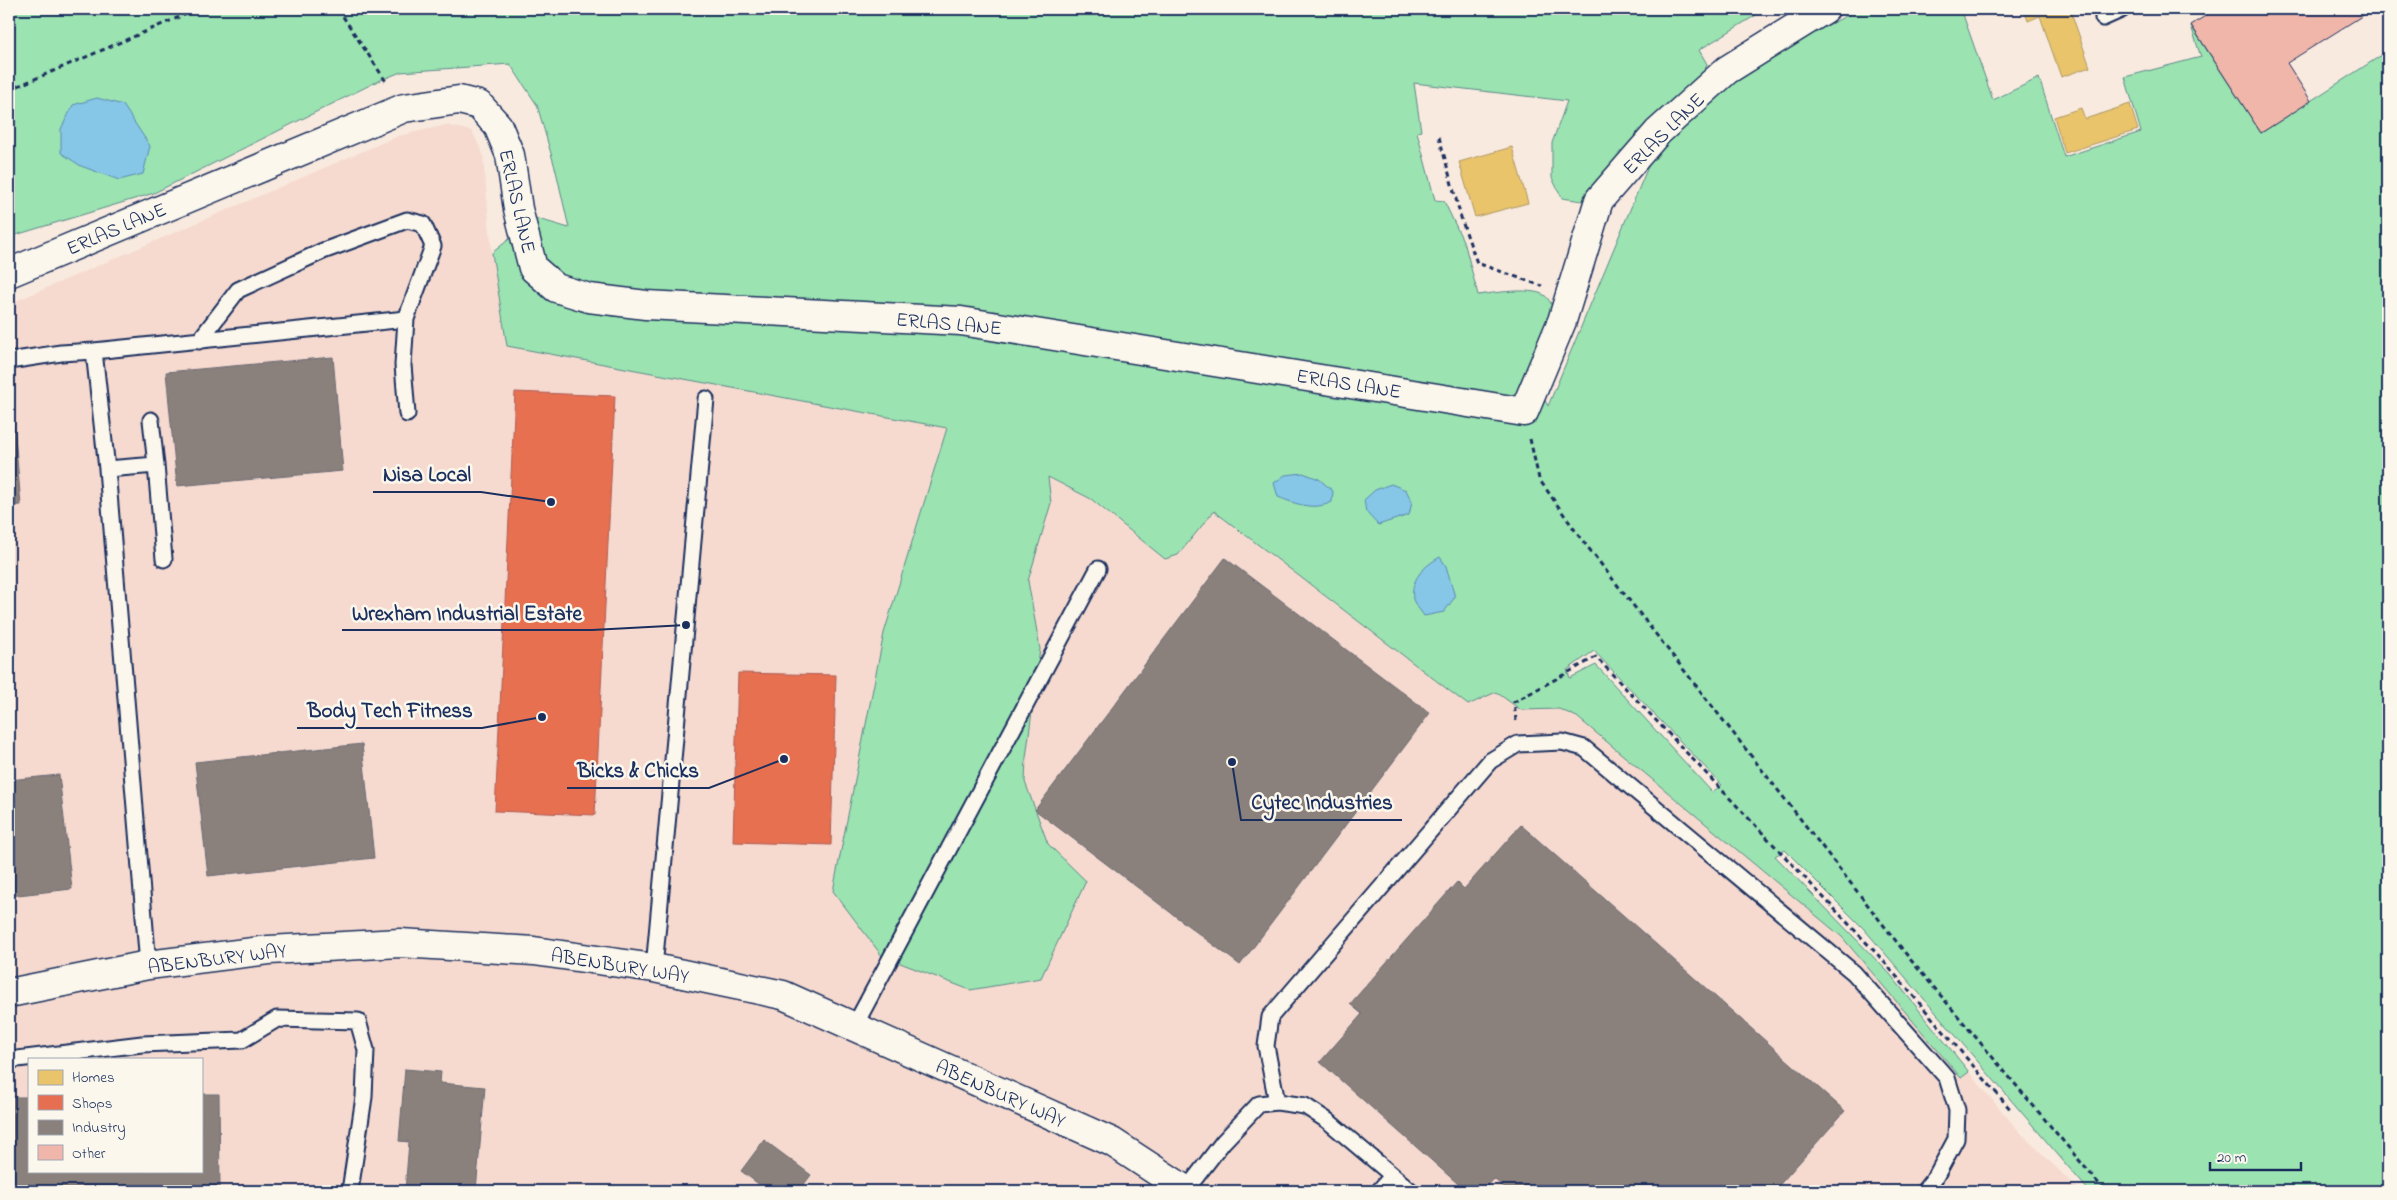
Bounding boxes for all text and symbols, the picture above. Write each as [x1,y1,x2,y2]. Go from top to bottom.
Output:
street label: ERLAS LANE [1617,87,1713,183]
street label: ERLAS LANE [490,147,542,257]
street label: ERLAS LANE [62,196,171,264]
street label: ERLAS LANE [895,306,1003,345]
street label: ERLAS LANE [1294,363,1403,408]
callout: Nisa Local [373,456,481,492]
text: Nisa Local [383,461,472,491]
callout: Wrexham Industrial Estate [342,594,592,630]
text: Wrexham Industrial Estate [352,600,583,630]
callout: Body Tech Fitness [297,692,482,728]
text: Body Tech Fitness [306,697,473,729]
callout: Bicks & Chicks [567,752,709,788]
text: Bicks & Chicks [576,757,699,787]
callout: Cytec Industries [1241,784,1402,820]
text: Cytec Industries [1251,789,1393,821]
street label: ABENBURY WAY [146,938,288,983]
street label: ABENBURY WAY [548,942,691,993]
street label: ABENBURY WAY [930,1054,1070,1137]
legend [28,1058,202,1172]
text: Homes [72,1067,115,1089]
text: Shops [72,1093,112,1115]
text: Industry [72,1117,126,1140]
scale bar [2210,1140,2301,1172]
text: Other [72,1143,106,1165]
text: 20 m [2217,1147,2247,1169]

